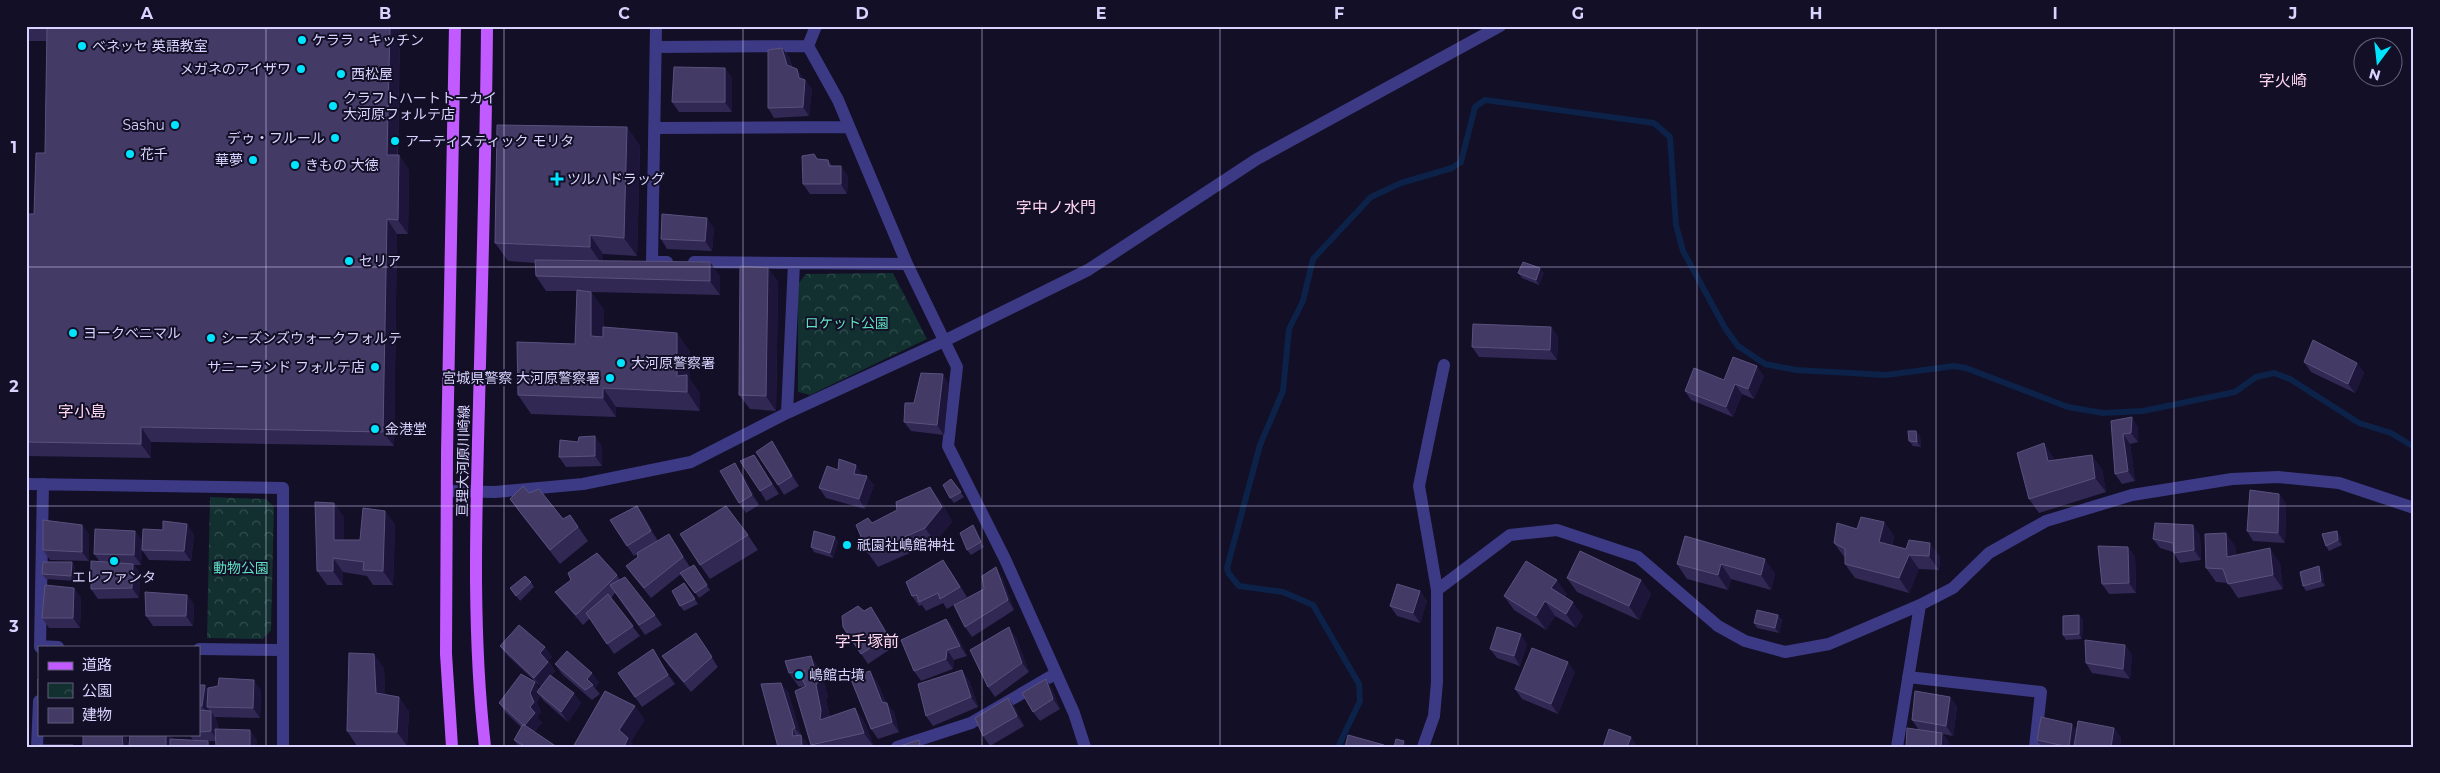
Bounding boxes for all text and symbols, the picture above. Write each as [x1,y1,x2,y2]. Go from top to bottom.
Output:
text: A [140,4,154,23]
text: B [379,4,391,23]
text: C [618,4,630,23]
text: D [855,4,869,23]
text: E [1096,4,1106,23]
text: F [1334,4,1344,23]
text: G [1572,4,1584,23]
text: H [1810,4,1822,23]
text: I [2052,4,2058,23]
text: J [2288,4,2297,23]
place label: ケララ・キッチン [312,31,424,49]
marker: ケララ・キッチン [296,34,308,46]
place label: ベネッセ 英語教室 [92,37,208,55]
north arrow [2352,38,2402,88]
marker: ベネッセ 英語教室 [76,40,88,52]
place label: メガネのアイザワ [180,60,291,78]
marker: メガネのアイザワ [295,63,307,75]
text: N [2367,64,2382,85]
place label: 西松屋 [351,65,393,83]
marker: 西松屋 [335,68,347,80]
district label: 字火崎 [2259,71,2307,90]
place label: クラフトハートトーカイ 大河原フォルテ店 [343,89,497,123]
marker: クラフトハートトーカイ 大河原フォルテ店 [327,100,339,112]
place label: Sashu [122,116,165,134]
marker: Sashu [169,119,181,131]
place label: デゥ・フルール [227,129,325,147]
marker: デゥ・フルール [329,132,341,144]
place label: アーティスティック モリタ [405,132,574,150]
marker: アーティスティック モリタ [389,135,401,147]
text: 1 [11,138,17,157]
place label: 花千 [140,145,168,163]
marker: 花千 [124,148,136,160]
place label: 華夢 [215,151,243,169]
marker: 華夢 [247,154,259,166]
place label: きもの 大徳 [305,156,379,174]
marker: きもの 大徳 [289,159,301,171]
place label: ツルハドラッグ [567,170,665,188]
marker: ツルハドラッグ [551,173,563,185]
district label: 字中ノ水門 [1016,198,1096,217]
place label: セリア [359,252,401,270]
marker: セリア [343,255,355,267]
park label: ロケット公園 [805,314,889,332]
place label: ヨークベニマル [83,324,181,342]
marker: ヨークベニマル [67,327,79,339]
place label: シーズンズウォークフォルテ [221,329,402,347]
marker: シーズンズウォークフォルテ [205,332,217,344]
place label: 大河原警察署 [631,354,715,372]
marker: 大河原警察署 [615,357,627,369]
place label: サニーランド フォルテ店 [207,358,365,376]
marker: サニーランド フォルテ店 [369,361,381,373]
place label: 宮城県警察 大河原警察署 [442,369,600,387]
marker: 宮城県警察 大河原警察署 [604,372,616,384]
text: 2 [9,377,19,396]
district label: 字小島 [58,402,106,421]
street label: 亘理大河原川崎線 [453,405,473,517]
place label: 金港堂 [385,420,427,438]
marker: 金港堂 [369,423,381,435]
place label: 祇園社嶋館神社 [857,536,955,554]
marker: 祇園社嶋館神社 [841,539,853,551]
marker: エレファンタ [108,555,120,567]
park label: 動物公園 [213,559,269,577]
place label: エレファンタ [72,568,156,586]
text: 3 [8,617,19,636]
district label: 字千塚前 [835,632,899,651]
legend [38,646,200,736]
text: 道路 [82,655,112,674]
place label: 嶋館古墳 [809,666,865,684]
marker: 嶋館古墳 [793,669,805,681]
text: 公園 [82,681,112,700]
text: 建物 [82,705,112,724]

